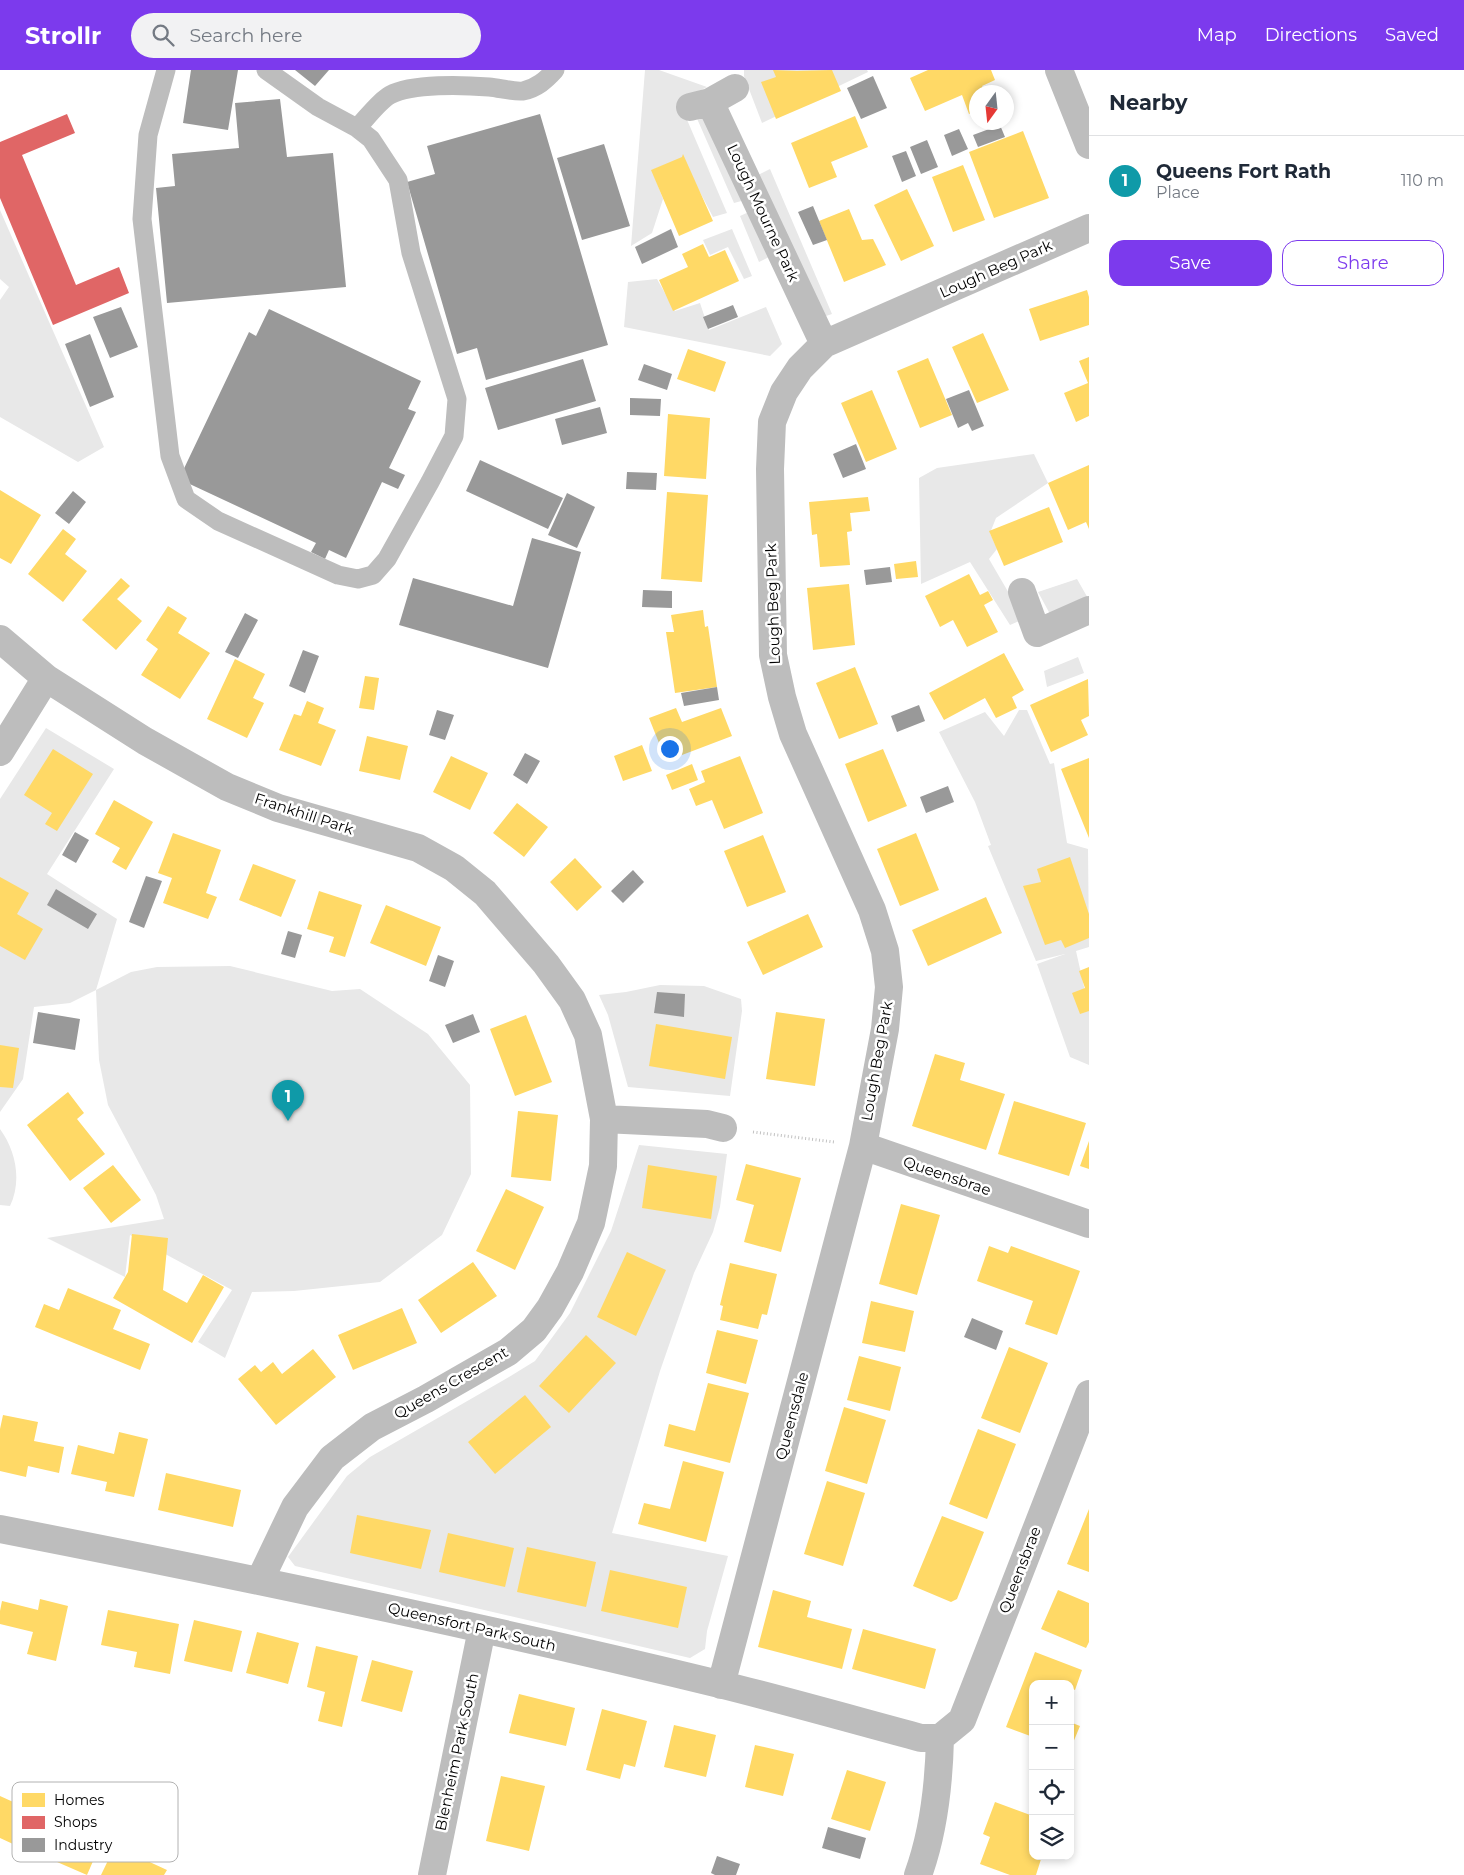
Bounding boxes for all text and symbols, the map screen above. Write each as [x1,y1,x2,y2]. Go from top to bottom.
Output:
search box [131,13,481,58]
text: Strollr [25,21,101,50]
icon: search [149,21,177,49]
text: Search here [189,24,302,47]
text: Map [1197,24,1237,46]
text: Directions [1265,24,1357,46]
text: Saved [1385,24,1439,46]
north arrow [969,85,1014,130]
text: Nearby [1109,90,1188,115]
street label: Lough Mourne Park [723,141,804,285]
text: Queens Fort Rath [1156,160,1331,183]
text: 1 [1122,171,1128,190]
text: 110 m [1401,171,1444,190]
text: Place [1156,183,1200,202]
street label: Lough Beg Park [936,235,1055,302]
button: Save [1109,240,1272,286]
button: Share [1282,240,1444,286]
street label: Lough Beg Park [761,543,784,665]
your location [657,736,683,762]
street label: Frankhill Park [252,789,356,839]
street label: Lough Beg Park [857,999,896,1122]
pin: 1 [272,1080,304,1121]
street label: Queensbrae [901,1152,994,1199]
street label: Queens Crescent [390,1342,511,1423]
street label: Queensdale [771,1370,812,1462]
street label: Queensbrae [994,1524,1045,1616]
street label: Queensfort Park South [386,1598,558,1655]
street label: Blenheim Park South [431,1671,483,1832]
map controls [1029,1680,1074,1860]
button: + [1029,1680,1074,1725]
button: − [1029,1725,1074,1770]
button: locate [1029,1770,1074,1815]
legend [12,1782,178,1862]
text: Homes [54,1791,104,1809]
text: Shops [54,1813,97,1831]
button: layers [1029,1815,1074,1860]
text: Industry [54,1836,113,1854]

